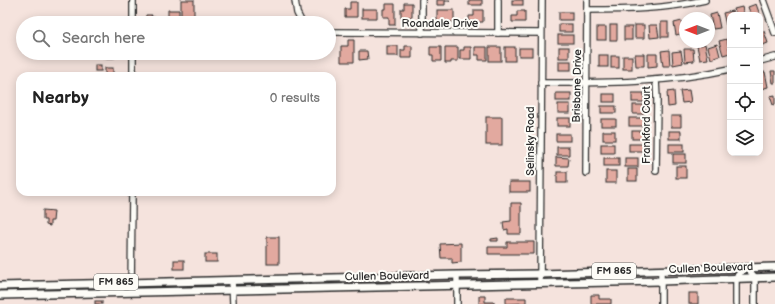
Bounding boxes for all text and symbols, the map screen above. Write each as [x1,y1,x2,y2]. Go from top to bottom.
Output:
north arrow [679,12,715,48]
map controls [727,12,763,156]
button: + [727,12,763,48]
search box [16,16,336,60]
street label: Roandale Drive [402,17,479,30]
icon: search [30,27,52,49]
text: Search here [62,29,145,48]
button: − [727,48,763,84]
street label: Brisbane Drive [570,49,584,123]
button: locate [727,84,763,120]
street label: Frankford Court [640,85,653,164]
text: Nearby [32,88,89,108]
text: 0 results [270,90,320,106]
street label: Selinsky Road [524,106,537,176]
button: layers [727,120,763,156]
street label: Cullen Boulevard [669,260,753,276]
road number: FM 865 [592,263,636,279]
street label: Cullen Boulevard [345,269,429,283]
road number: FM 865 [94,274,138,290]

